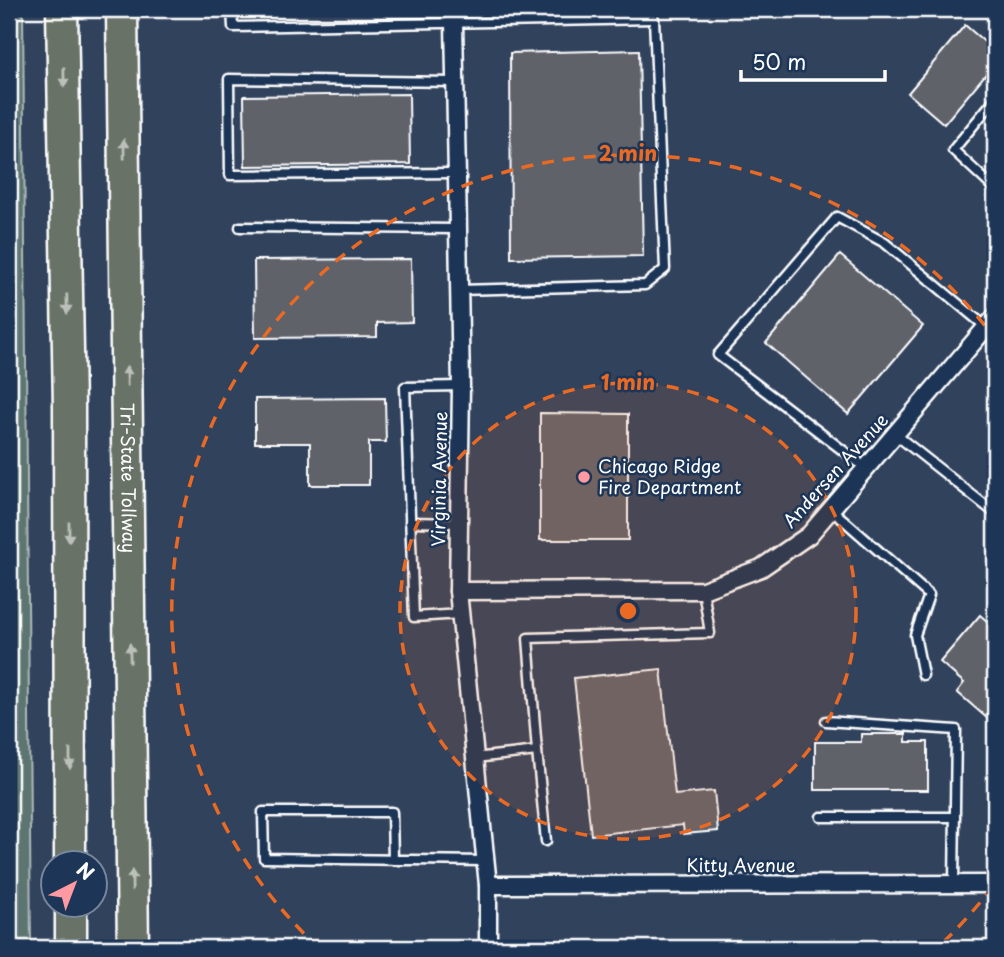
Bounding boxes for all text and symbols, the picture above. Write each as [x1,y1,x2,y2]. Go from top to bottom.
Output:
scale bar [741,38,885,82]
text: 50 m [752,45,806,77]
one-way arrow [58,66,69,88]
text: 2 min [599,136,657,168]
one-way arrow [118,137,130,159]
one-way arrow [61,294,73,316]
one-way arrow [121,365,132,387]
text: 1 min [601,365,655,397]
street label: Tri-State Tollway [115,403,143,553]
street label: Andersen Avenue [776,406,894,533]
street label: Virginia Avenue [424,411,453,547]
place label: Chicago Ridge Fire Department [598,452,741,500]
marker: Chicago Ridge Fire Department [576,469,592,485]
one-way arrow [63,521,75,543]
centre of rings [616,599,640,623]
one-way arrow [124,641,136,663]
one-way arrow [64,749,76,771]
north arrow [38,848,108,918]
street label: Kitty Avenue [686,851,796,878]
text: N [71,855,101,886]
one-way arrow [126,869,138,891]

